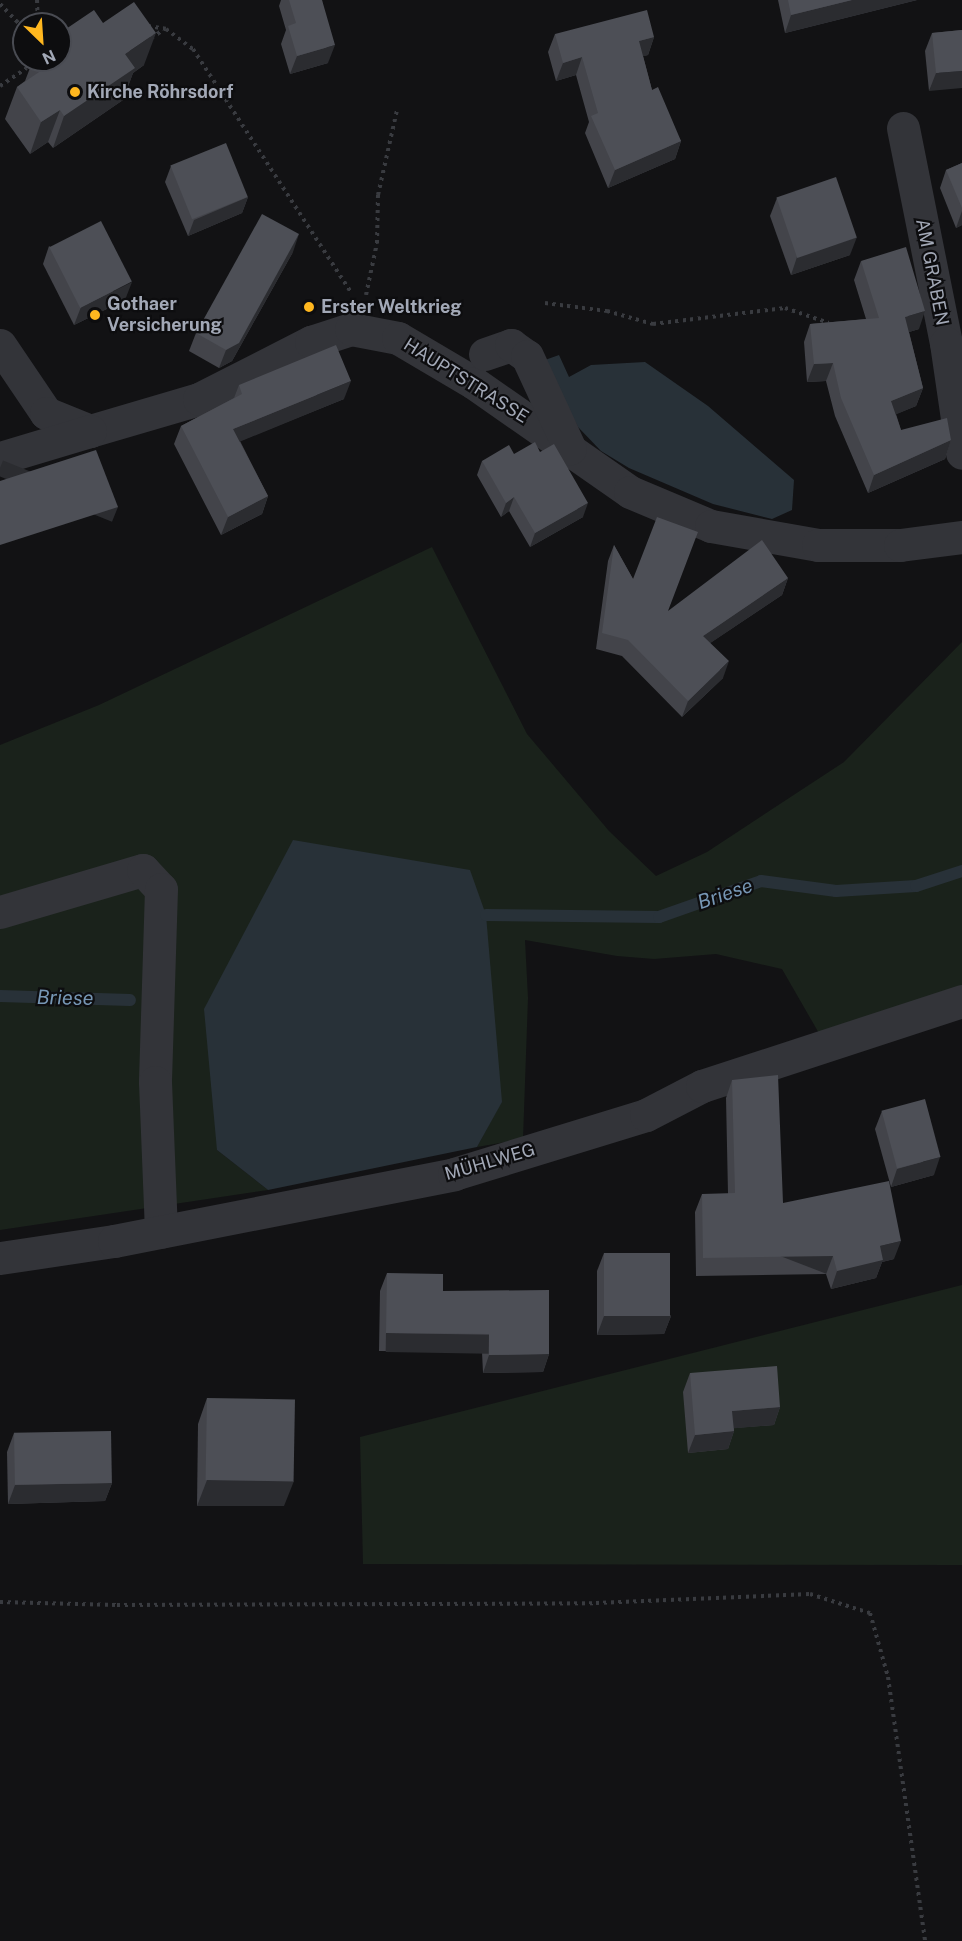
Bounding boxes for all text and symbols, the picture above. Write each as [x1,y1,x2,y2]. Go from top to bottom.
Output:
north arrow [12,12,72,72]
text: N [39,46,59,68]
place label: Kirche Röhrsdorf [87,81,233,103]
marker: Kirche Röhrsdorf [68,85,82,99]
street label: AM GRABEN [911,217,953,327]
place label: Gothaer Versicherung [107,294,222,336]
place label: Erster Weltkrieg [321,296,462,318]
marker: Erster Weltkrieg [302,300,316,314]
marker: Gothaer Versicherung [88,308,102,322]
street label: HAUPTSTRASSE [400,334,532,428]
water label: Briese [694,873,756,915]
water label: Briese [36,986,94,1010]
street label: MÜHLWEG [442,1139,538,1185]

